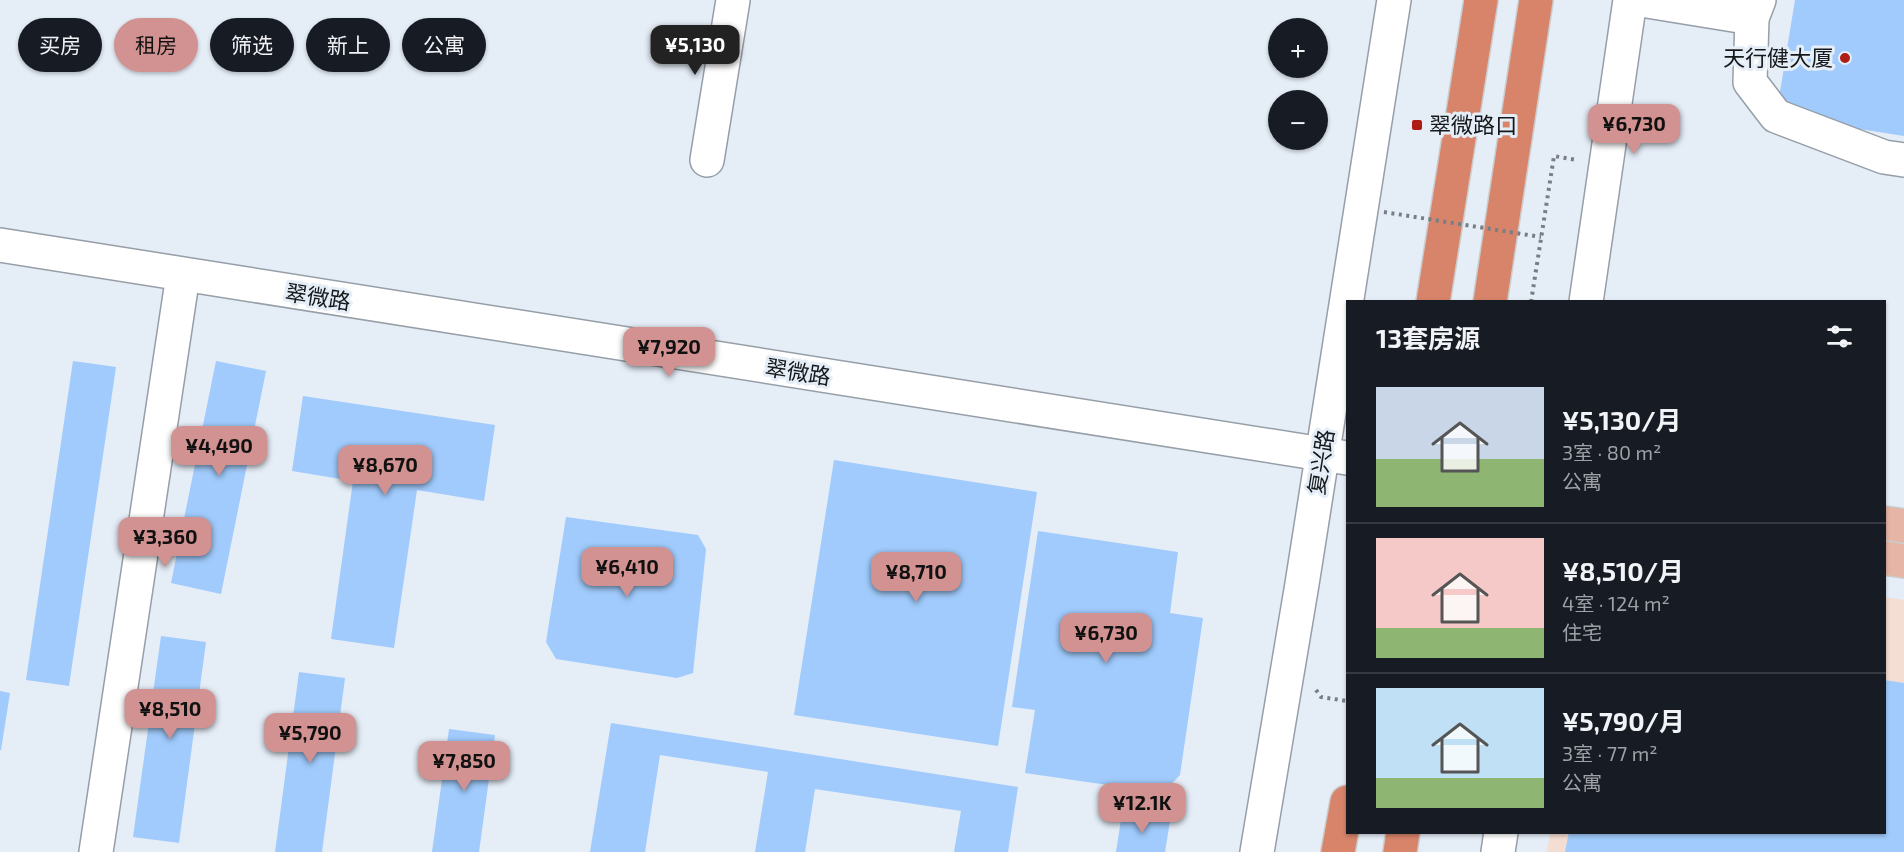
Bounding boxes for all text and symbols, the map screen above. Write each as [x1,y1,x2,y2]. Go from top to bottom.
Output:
chip: 买房 [18,18,102,72]
chip: 租房 [114,18,198,72]
chip: 筛选 [210,18,294,72]
chip: 新上 [306,18,390,72]
chip: 公寓 [402,18,486,72]
map controls [1268,18,1328,150]
button: + [1268,18,1328,78]
pin: ¥5,130 [646,25,744,76]
text: ¥5,130 [665,32,725,56]
place label: 天行健大厦 [1723,44,1833,70]
marker: 天行健大厦 [1838,51,1852,65]
button: − [1268,90,1328,150]
pin: ¥6,730 [1585,104,1683,155]
place label: 翠微路口 [1429,111,1517,137]
text: ¥6,730 [1602,111,1666,135]
marker: 翠微路口 [1410,118,1424,132]
street label: 翠微路 [284,278,353,314]
icon: filters [1823,320,1856,353]
text: 13套房源 [1376,322,1480,353]
pin: ¥7,920 [620,327,718,378]
text: ¥7,920 [637,334,701,358]
street label: 翠微路 [764,353,833,389]
text: ¥5,130/月 [1562,404,1682,435]
icon: home [1424,411,1496,483]
pin: ¥4,490 [170,426,268,477]
street label: 复兴路 [1302,427,1338,496]
text: ¥4,490 [185,433,253,457]
text: 3室 · 80 m² [1562,440,1661,464]
pin: ¥8,670 [336,445,434,496]
text: ¥8,670 [352,452,418,476]
text: 公寓 [1562,469,1602,493]
pin: ¥3,360 [116,517,214,568]
text: ¥3,360 [132,524,198,548]
pin: ¥6,410 [578,547,676,598]
pin: ¥8,710 [867,552,965,603]
text: ¥6,410 [595,554,659,578]
text: ¥8,510/月 [1562,555,1684,586]
text: ¥8,710 [885,559,947,583]
icon: home [1424,562,1496,634]
text: 4室 · 124 m² [1562,591,1670,615]
pin: ¥6,730 [1057,613,1155,664]
text: ¥6,730 [1074,620,1138,644]
text: 住宅 [1562,620,1602,644]
pin: ¥8,510 [121,689,219,740]
text: ¥8,510 [139,696,201,720]
text: ¥5,790/月 [1562,705,1685,736]
icon: home [1424,712,1496,784]
pin: ¥5,790 [261,713,359,764]
text: ¥5,790 [278,720,342,744]
pin: ¥7,850 [415,741,513,792]
text: 3室 · 77 m² [1562,741,1658,765]
text: ¥7,850 [432,748,496,772]
text: 公寓 [1562,770,1602,794]
pin: ¥12.1K [1093,783,1191,834]
text: ¥12.1K [1113,790,1171,814]

